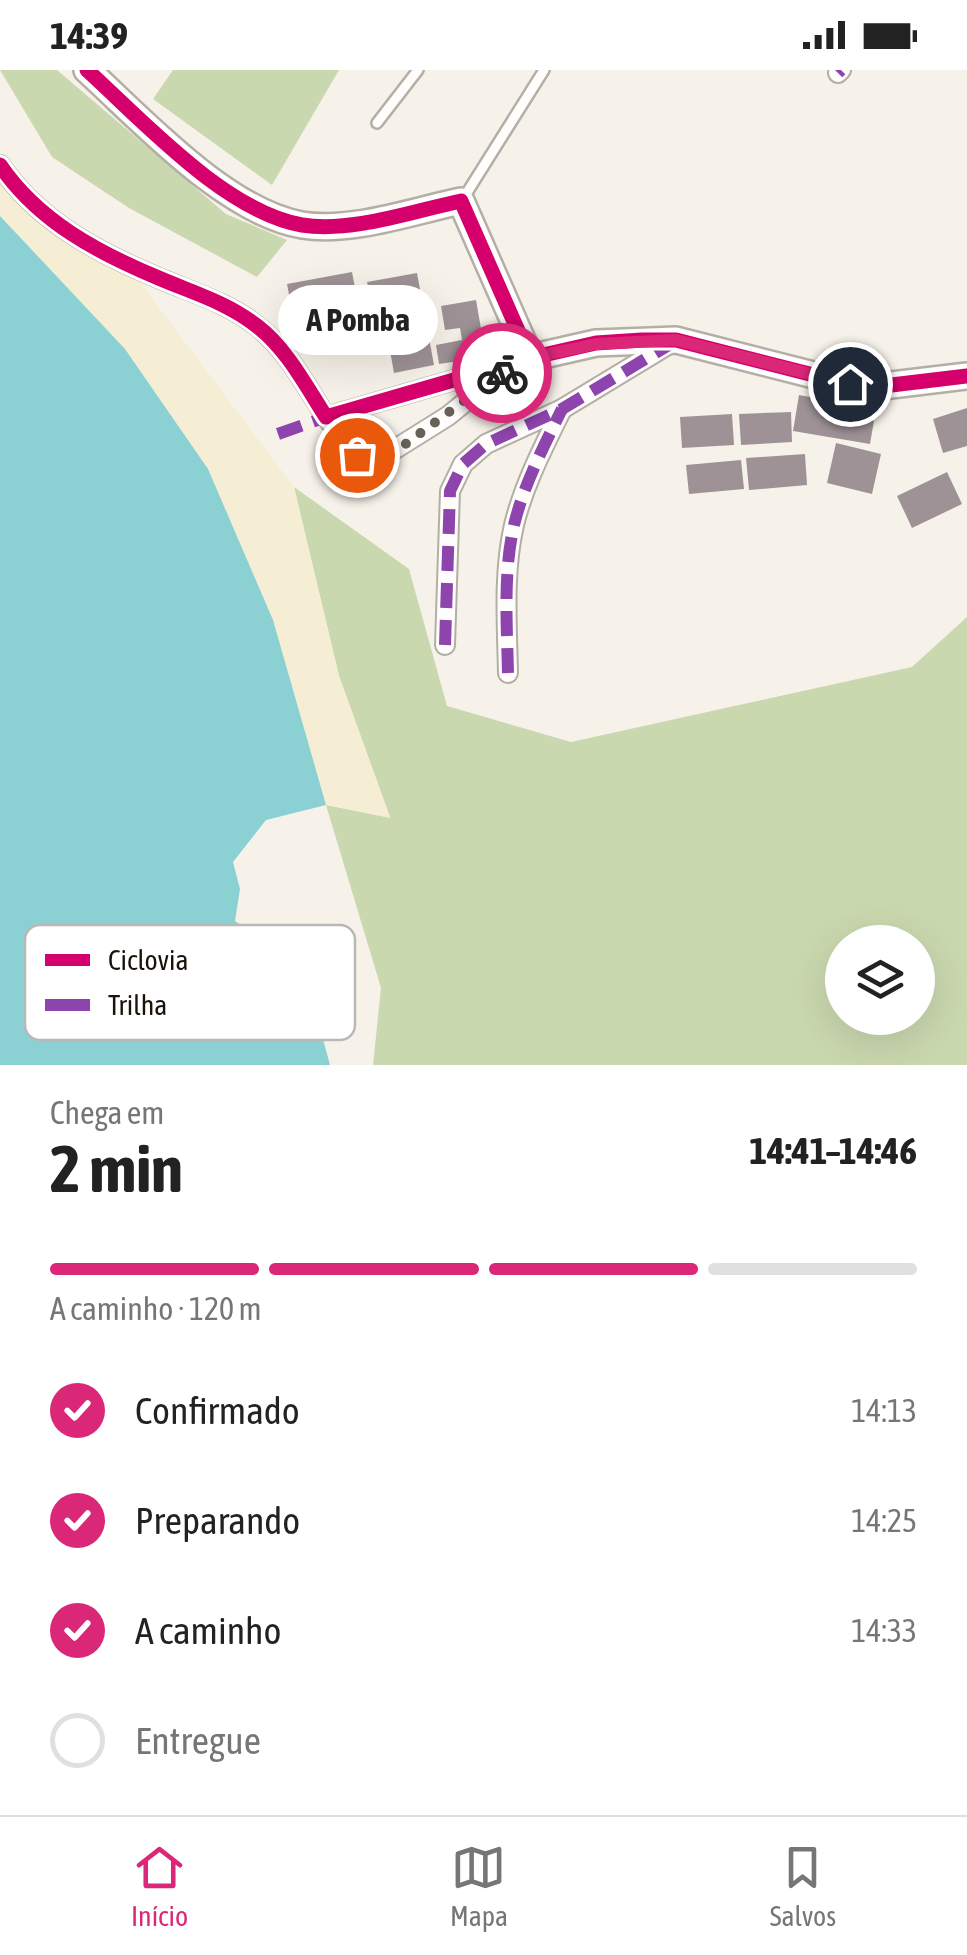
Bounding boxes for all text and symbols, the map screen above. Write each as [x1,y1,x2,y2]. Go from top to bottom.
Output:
text: 14:39 [50,14,128,57]
callout: A Pomba [277,285,437,355]
text: A Pomba [306,301,410,338]
courier [452,323,552,423]
pin [808,342,893,427]
icon: bike [475,346,530,401]
icon: home [823,357,878,412]
pin [315,413,400,498]
icon: bag [330,428,385,483]
legend [25,925,355,1040]
map controls [825,925,935,1035]
button: layers [825,925,935,1035]
text: Ciclovia [108,944,188,976]
text: Trilha [108,989,167,1021]
text: Chega em [50,1094,164,1131]
text: 14:41–14:46 [749,1129,917,1172]
text: 2 min [50,1131,183,1206]
text: A caminho · 120 m [50,1290,261,1327]
icon: check [50,1383,105,1438]
text: Confirmado [135,1389,300,1432]
text: 14:13 [851,1392,917,1429]
icon: check [50,1493,105,1548]
text: Preparando [135,1499,300,1542]
text: 14:25 [851,1502,917,1539]
icon: check [50,1603,105,1658]
text: A caminho [135,1609,281,1652]
text: 14:33 [851,1612,917,1649]
text: Entregue [135,1719,261,1762]
tab: Início [131,1840,188,1932]
tab: Mapa [450,1840,508,1932]
tab: Salvos [770,1840,836,1932]

